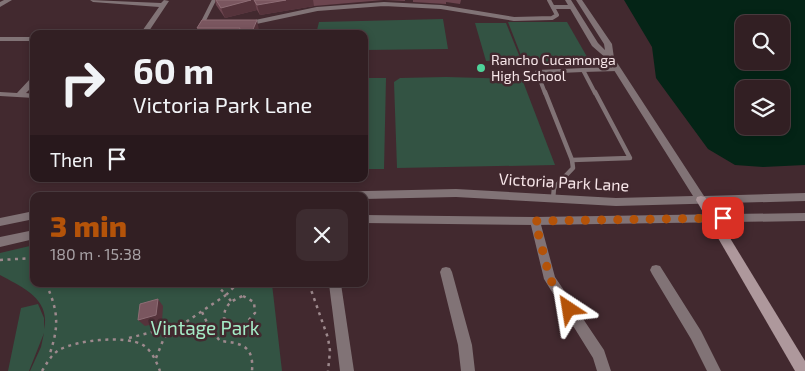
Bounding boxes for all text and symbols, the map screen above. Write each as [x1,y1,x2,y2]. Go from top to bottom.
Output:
map controls [735,15,790,135]
button: search [735,15,790,70]
text: 60 m [133,49,214,91]
icon: right [50,50,115,115]
place label: Rancho Cucamonga High School [491,51,616,84]
marker: Rancho Cucamonga High School [475,62,487,74]
button: layers [735,80,790,135]
text: Victoria Park Lane [133,91,312,117]
icon: arrive [103,145,131,173]
text: Then [50,148,93,171]
street label: Victoria Park Lane [498,169,630,194]
pin [702,197,744,239]
icon: arrive [709,204,737,232]
text: 3 min [50,207,127,243]
button: close [296,209,348,261]
text: 180 m · 15:38 [50,244,142,263]
position arrow [542,282,594,334]
park label: Vintage Park [151,316,260,339]

